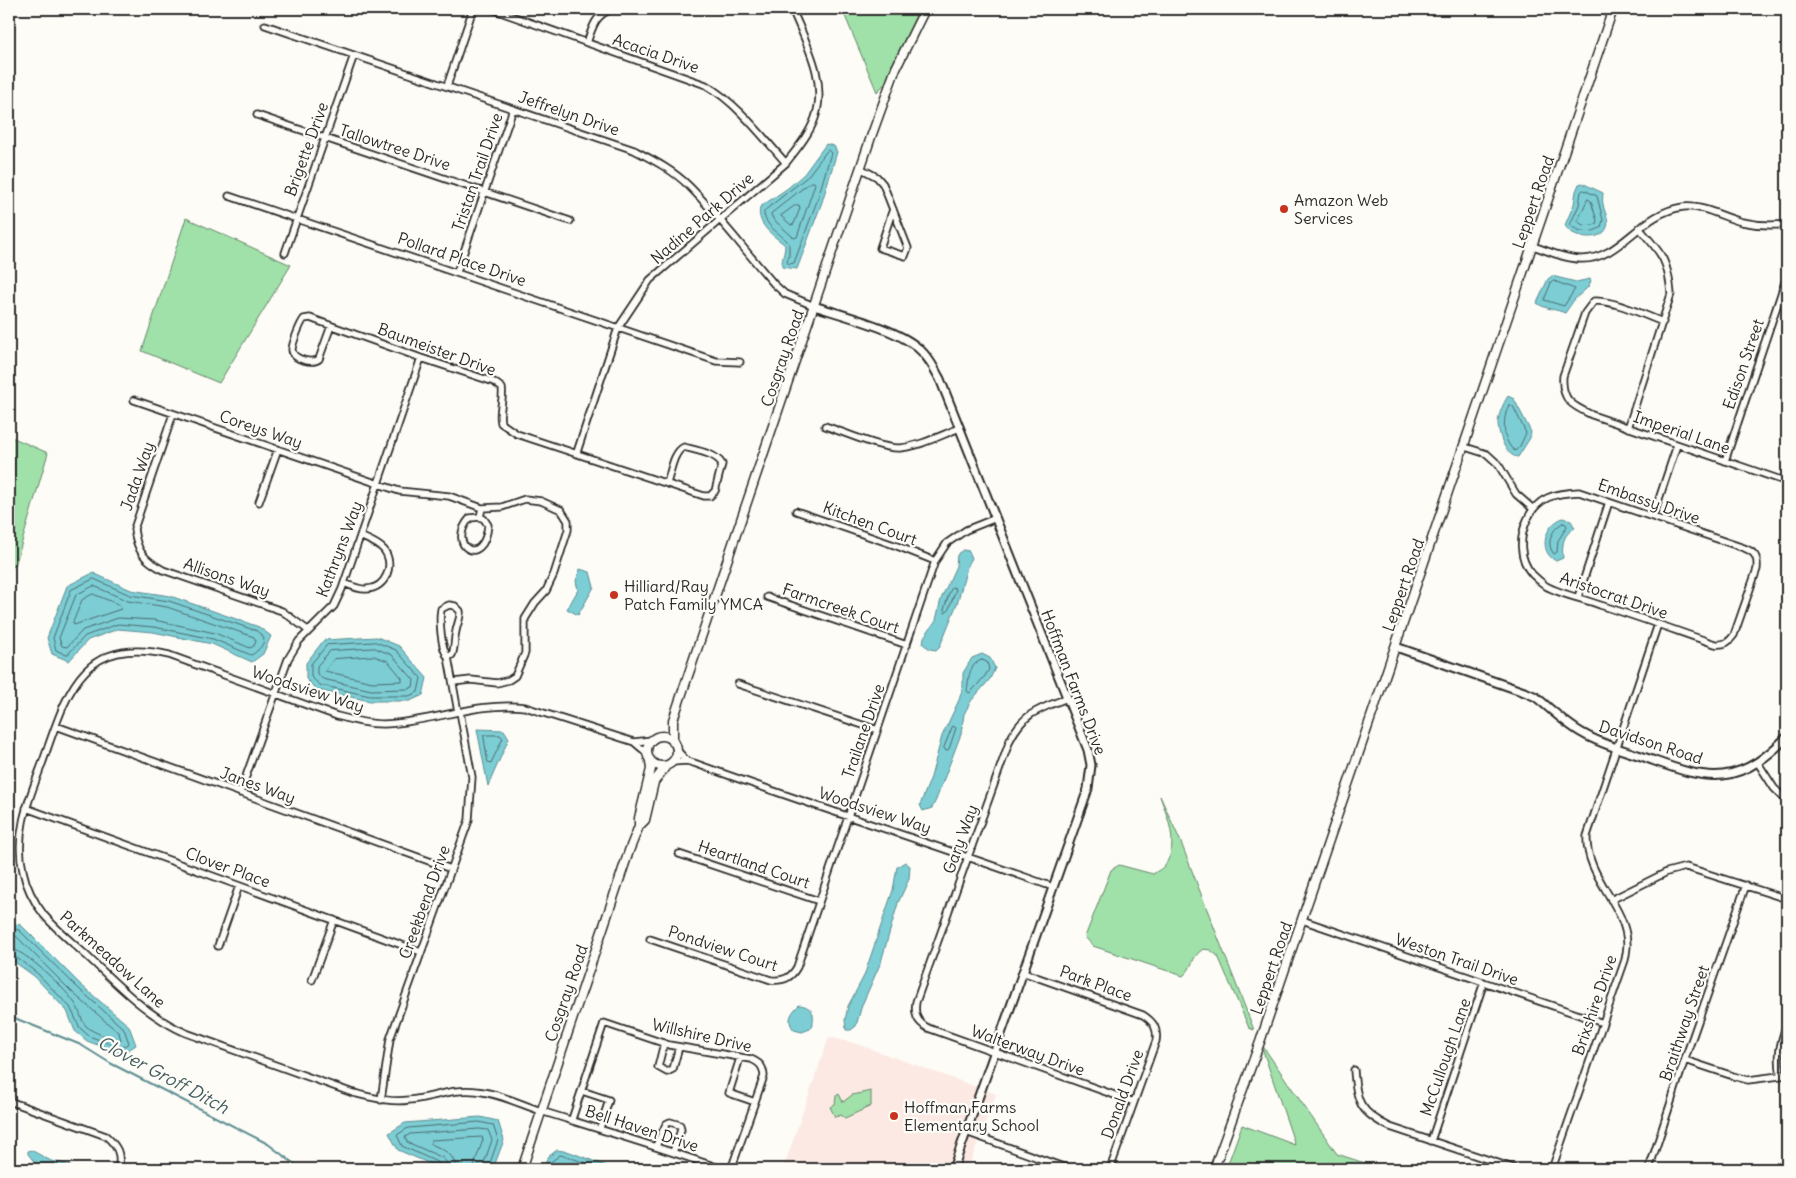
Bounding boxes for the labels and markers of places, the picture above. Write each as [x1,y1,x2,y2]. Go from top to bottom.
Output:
place label: Amazon Web Services [1294,190,1389,228]
marker: Amazon Web Services [1278,203,1290,215]
place label: Hilliard/Ray Patch Family YMCA [624,576,763,614]
marker: Hilliard/Ray Patch Family YMCA [608,589,620,601]
place label: Hoffman Farms Elementary School [904,1097,1039,1135]
marker: Hoffman Farms Elementary School [888,1110,900,1122]

